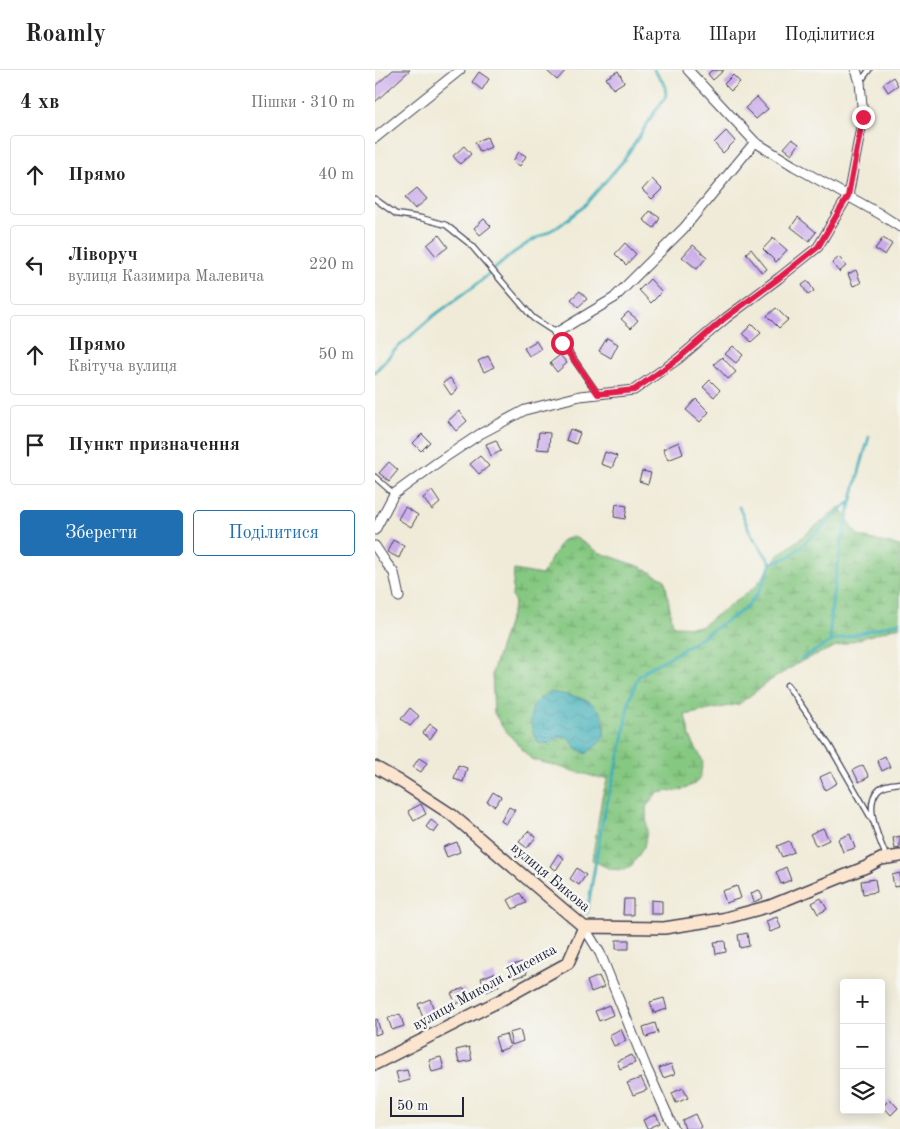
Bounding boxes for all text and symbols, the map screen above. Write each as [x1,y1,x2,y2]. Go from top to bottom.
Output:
text: Roamly [25,23,106,47]
text: Карта [632,26,681,44]
text: Шари [709,26,757,44]
text: Поділитися [785,26,875,44]
text: 4 хв [20,92,59,113]
text: Пішки · 310 m [251,95,355,111]
route end [852,106,875,129]
icon: ahead [21,161,49,189]
text: Прямо [68,166,126,185]
text: 40 m [318,167,354,183]
text: Ліворуч [68,246,138,265]
icon: left [21,251,49,279]
text: 220 m [309,257,354,273]
text: вулиця Казимира Малевича [68,269,264,285]
route start [551,332,574,355]
text: Прямо [68,336,126,355]
icon: ahead [21,341,49,369]
text: 50 m [318,347,354,363]
text: Квітуча вулиця [68,359,177,375]
icon: arrive [21,431,49,459]
text: Пункт призначення [68,436,240,455]
button: Зберегти [20,510,183,556]
button: Поділитися [193,510,355,556]
street label: вулиця Бикова [507,841,593,916]
street label: вулиця Миколи Лисенка [411,942,560,1034]
map controls [840,979,885,1114]
button: + [840,979,885,1024]
button: − [840,1024,885,1069]
button: layers [840,1069,885,1114]
scale bar [390,1094,464,1117]
text: 50 m [397,1099,428,1113]

